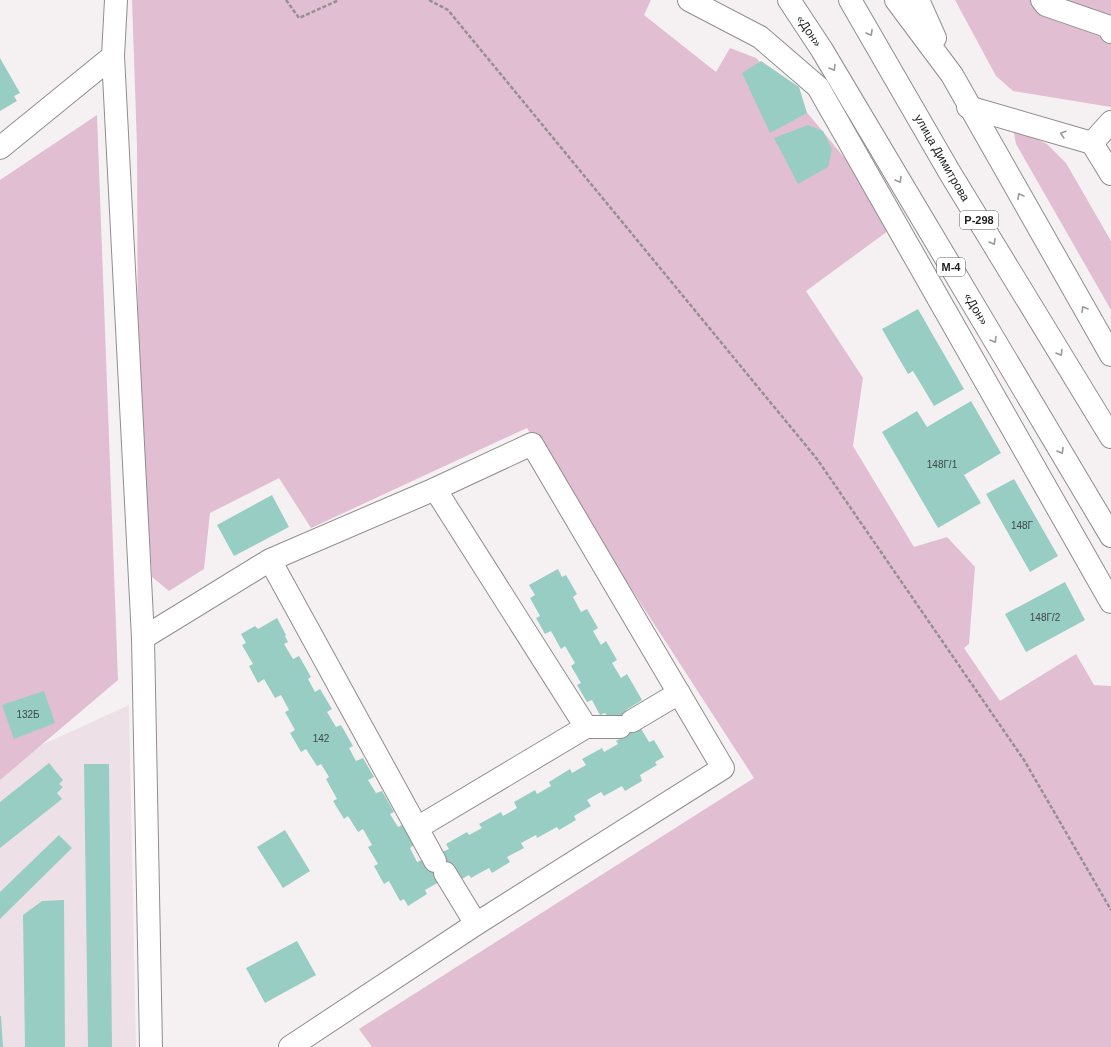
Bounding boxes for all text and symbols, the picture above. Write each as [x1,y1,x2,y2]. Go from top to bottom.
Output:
street label: «Дон» [793,13,825,50]
one-way arrow [866,29,873,37]
one-way arrow [828,64,836,71]
street label: улица Димитрова [911,112,973,204]
one-way arrow [1060,130,1067,139]
one-way arrow [895,176,902,183]
one-way arrow [1017,193,1024,200]
road number: Р-298 [960,211,998,229]
one-way arrow [988,238,995,245]
road number: М-4 [937,258,965,276]
street label: «Дон» [961,290,991,328]
one-way arrow [1082,306,1089,313]
one-way arrow [990,336,997,343]
one-way arrow [1056,349,1063,356]
one-way arrow [1056,447,1063,454]
house number: 148Г/1 [927,459,958,470]
house number: 148Г [1011,520,1034,531]
house number: 148Г/2 [1030,612,1061,623]
house number: 132Б [16,709,40,720]
house number: 142 [313,733,330,744]

